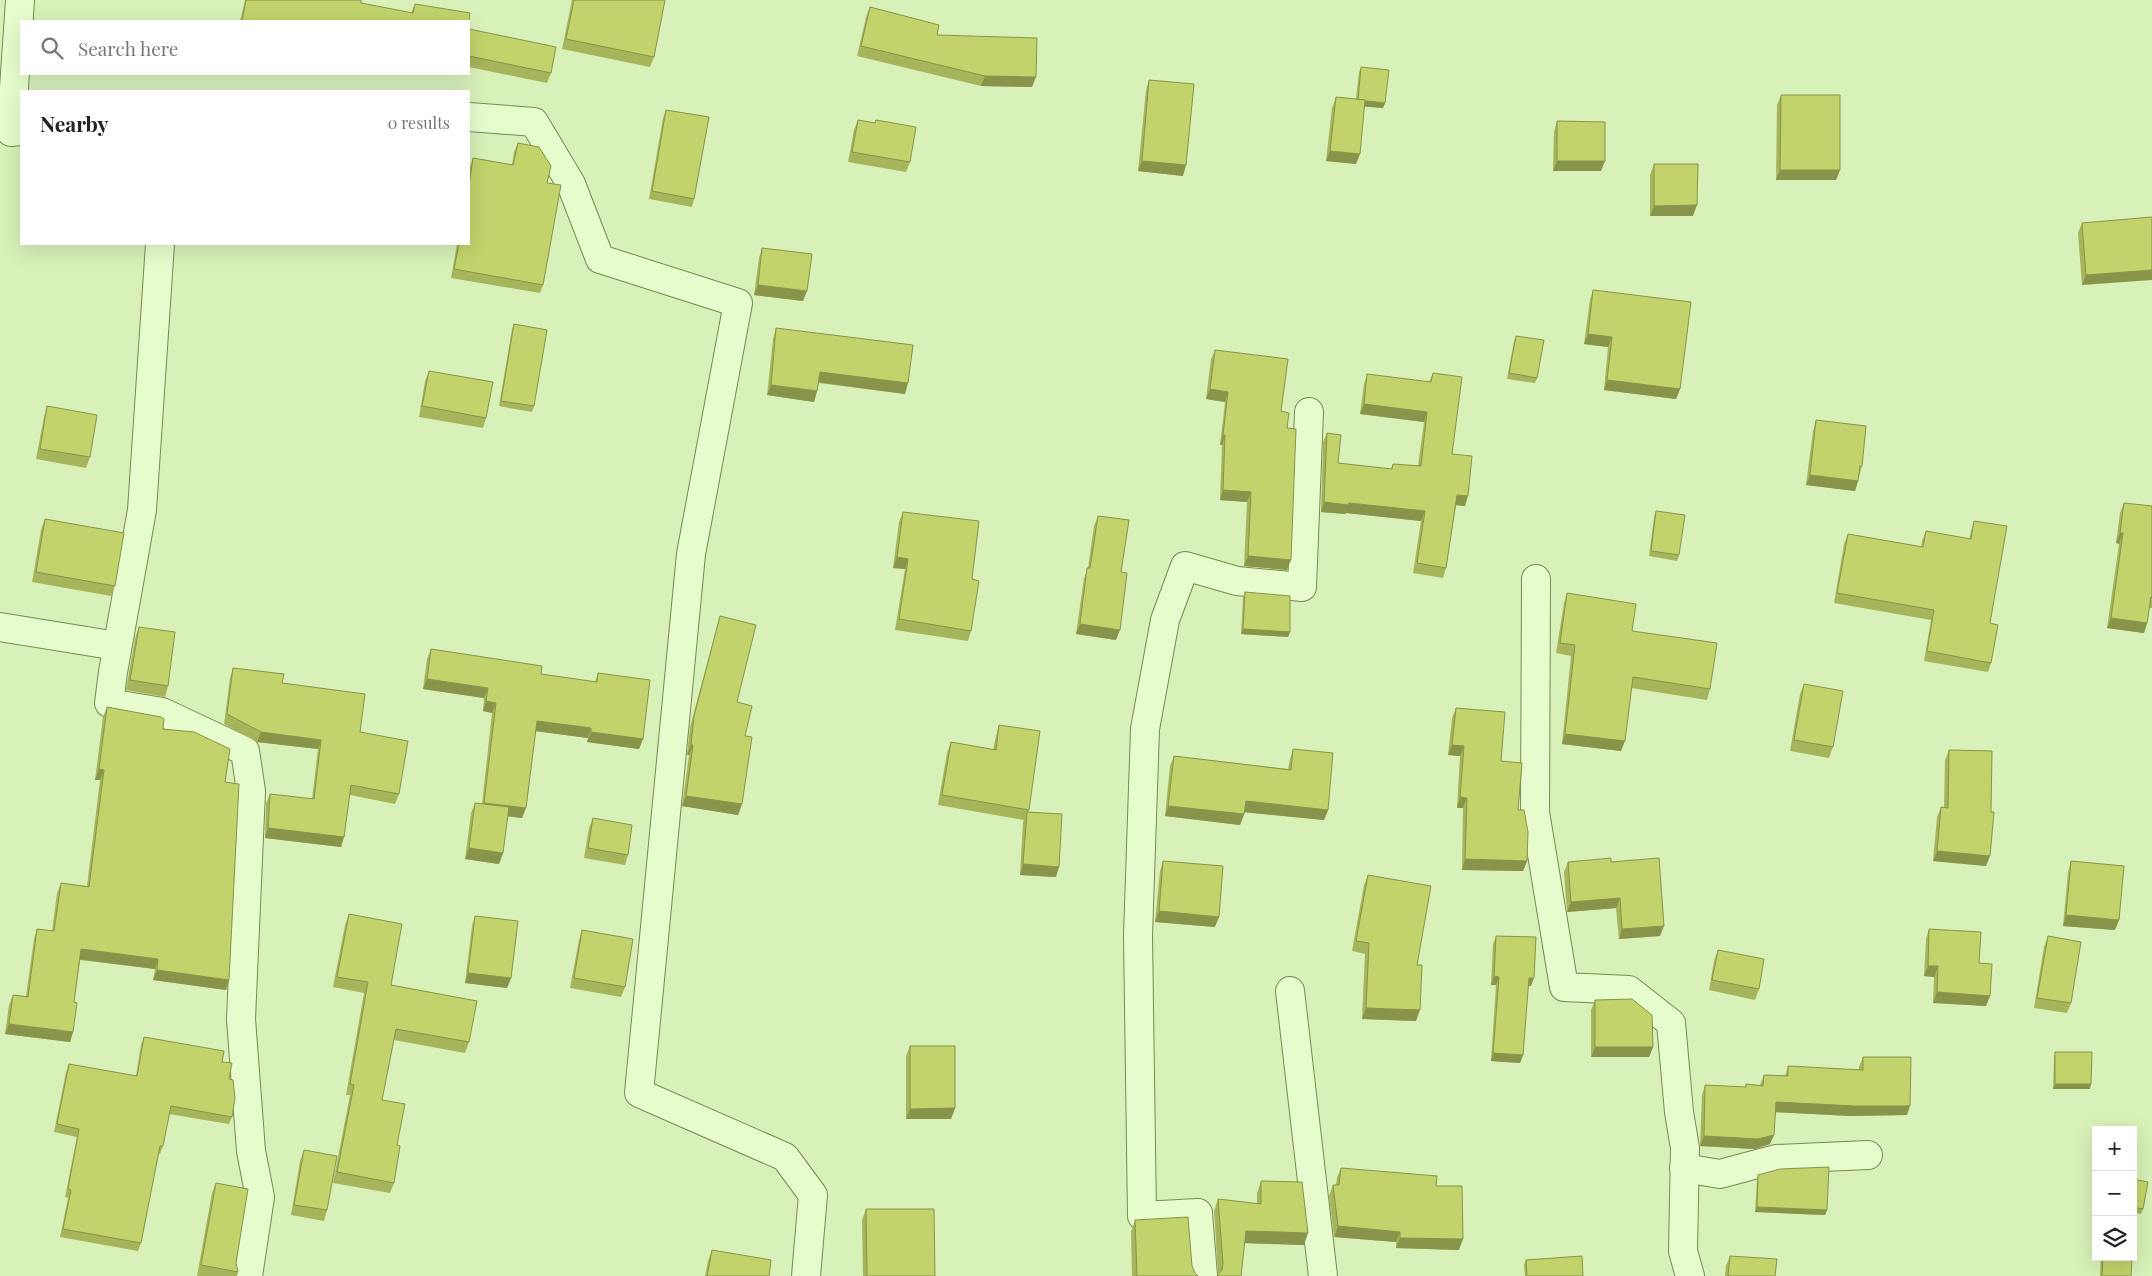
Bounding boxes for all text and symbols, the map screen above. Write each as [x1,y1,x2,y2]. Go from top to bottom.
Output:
search box [20,20,470,75]
icon: search [38,34,66,62]
text: Search here [78,35,178,61]
text: Nearby [40,109,109,137]
text: 0 results [388,112,450,133]
map controls [2092,1126,2137,1261]
button: + [2092,1126,2137,1171]
button: − [2092,1171,2137,1216]
button: layers [2092,1216,2137,1261]

